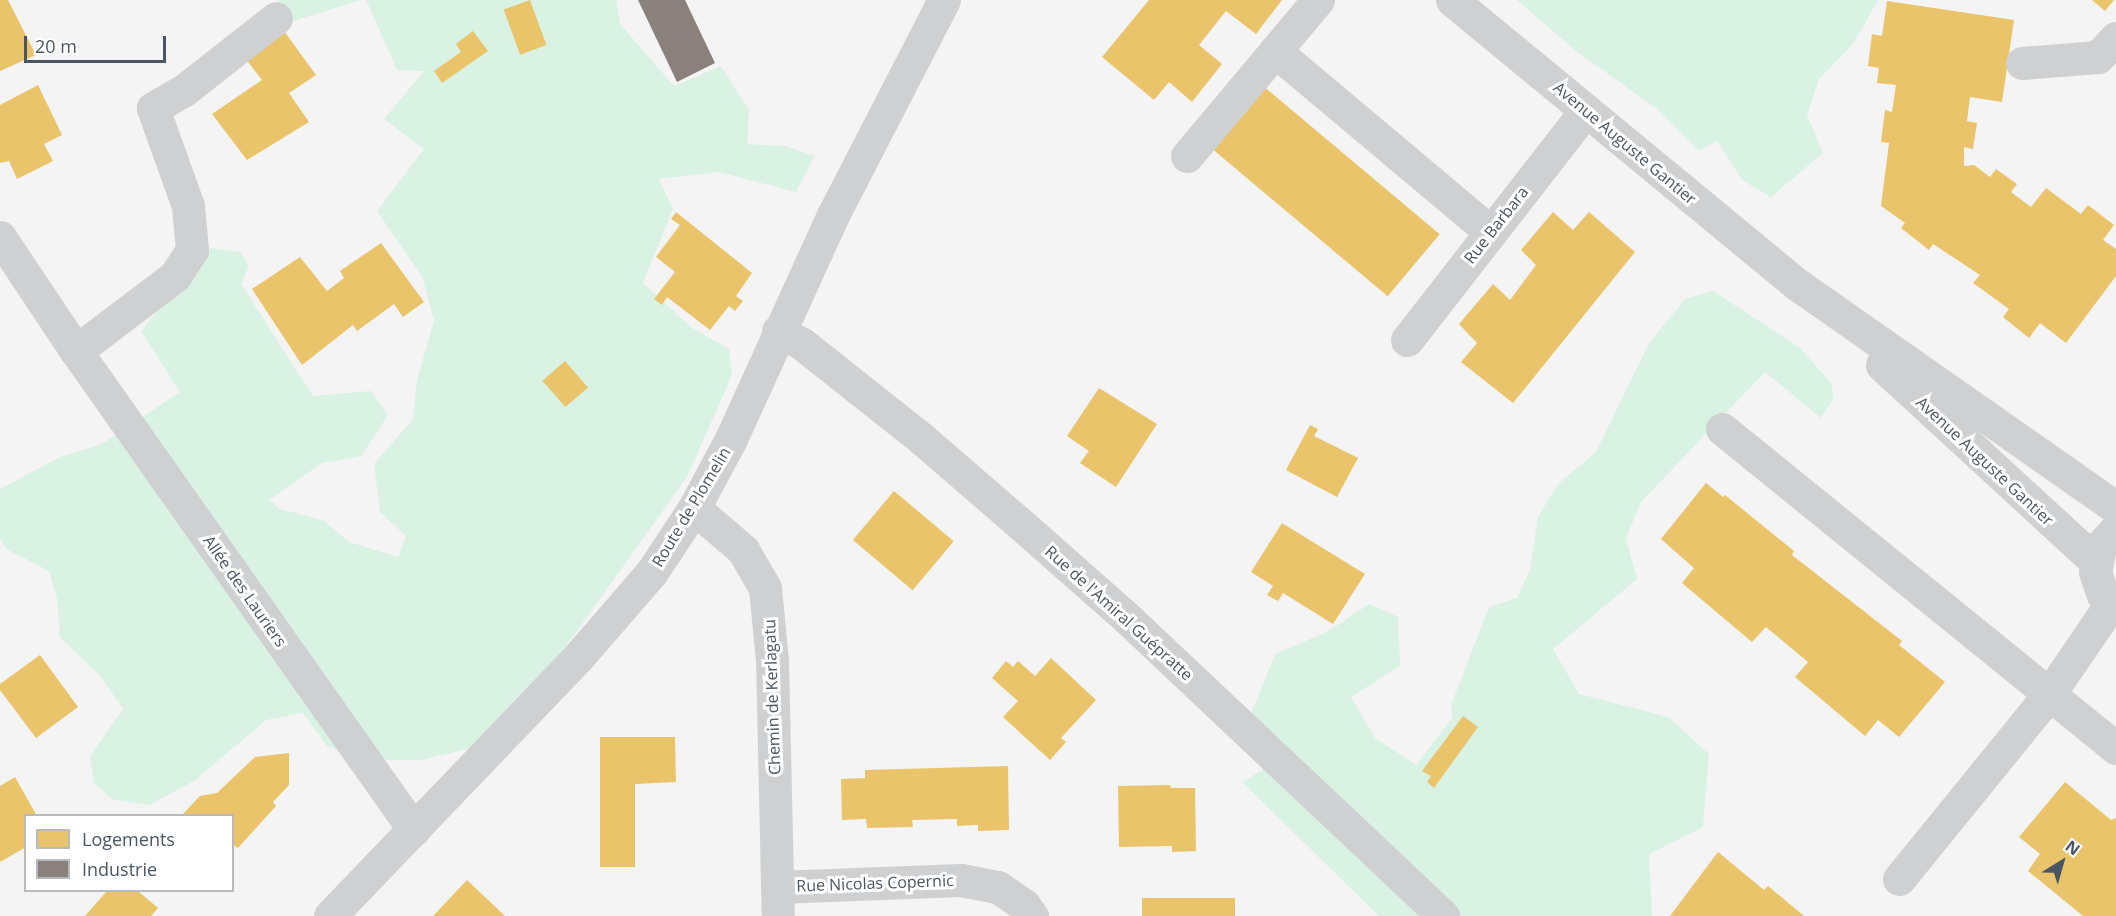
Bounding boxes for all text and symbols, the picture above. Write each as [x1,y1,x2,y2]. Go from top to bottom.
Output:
scale bar [27,24,170,62]
text: 20 m [35,34,77,58]
street label: Avenue Auguste Gantier [1550,78,1700,208]
street label: Rue Barbara [1460,183,1532,267]
street label: Avenue Auguste Gantier [1912,392,2058,530]
street label: Route de Plomelin [648,444,734,570]
street label: Allée des Lauriers [199,532,291,650]
street label: Rue de l'Amiral Guépratte [1041,542,1197,684]
street label: Chemin de Kerlagatu [760,619,784,775]
legend [24,814,234,892]
text: Logements [82,827,175,851]
north arrow [2032,832,2092,892]
text: N [2061,835,2085,860]
text: Industrie [82,857,157,881]
street label: Rue Nicolas Copernic [796,871,954,895]

